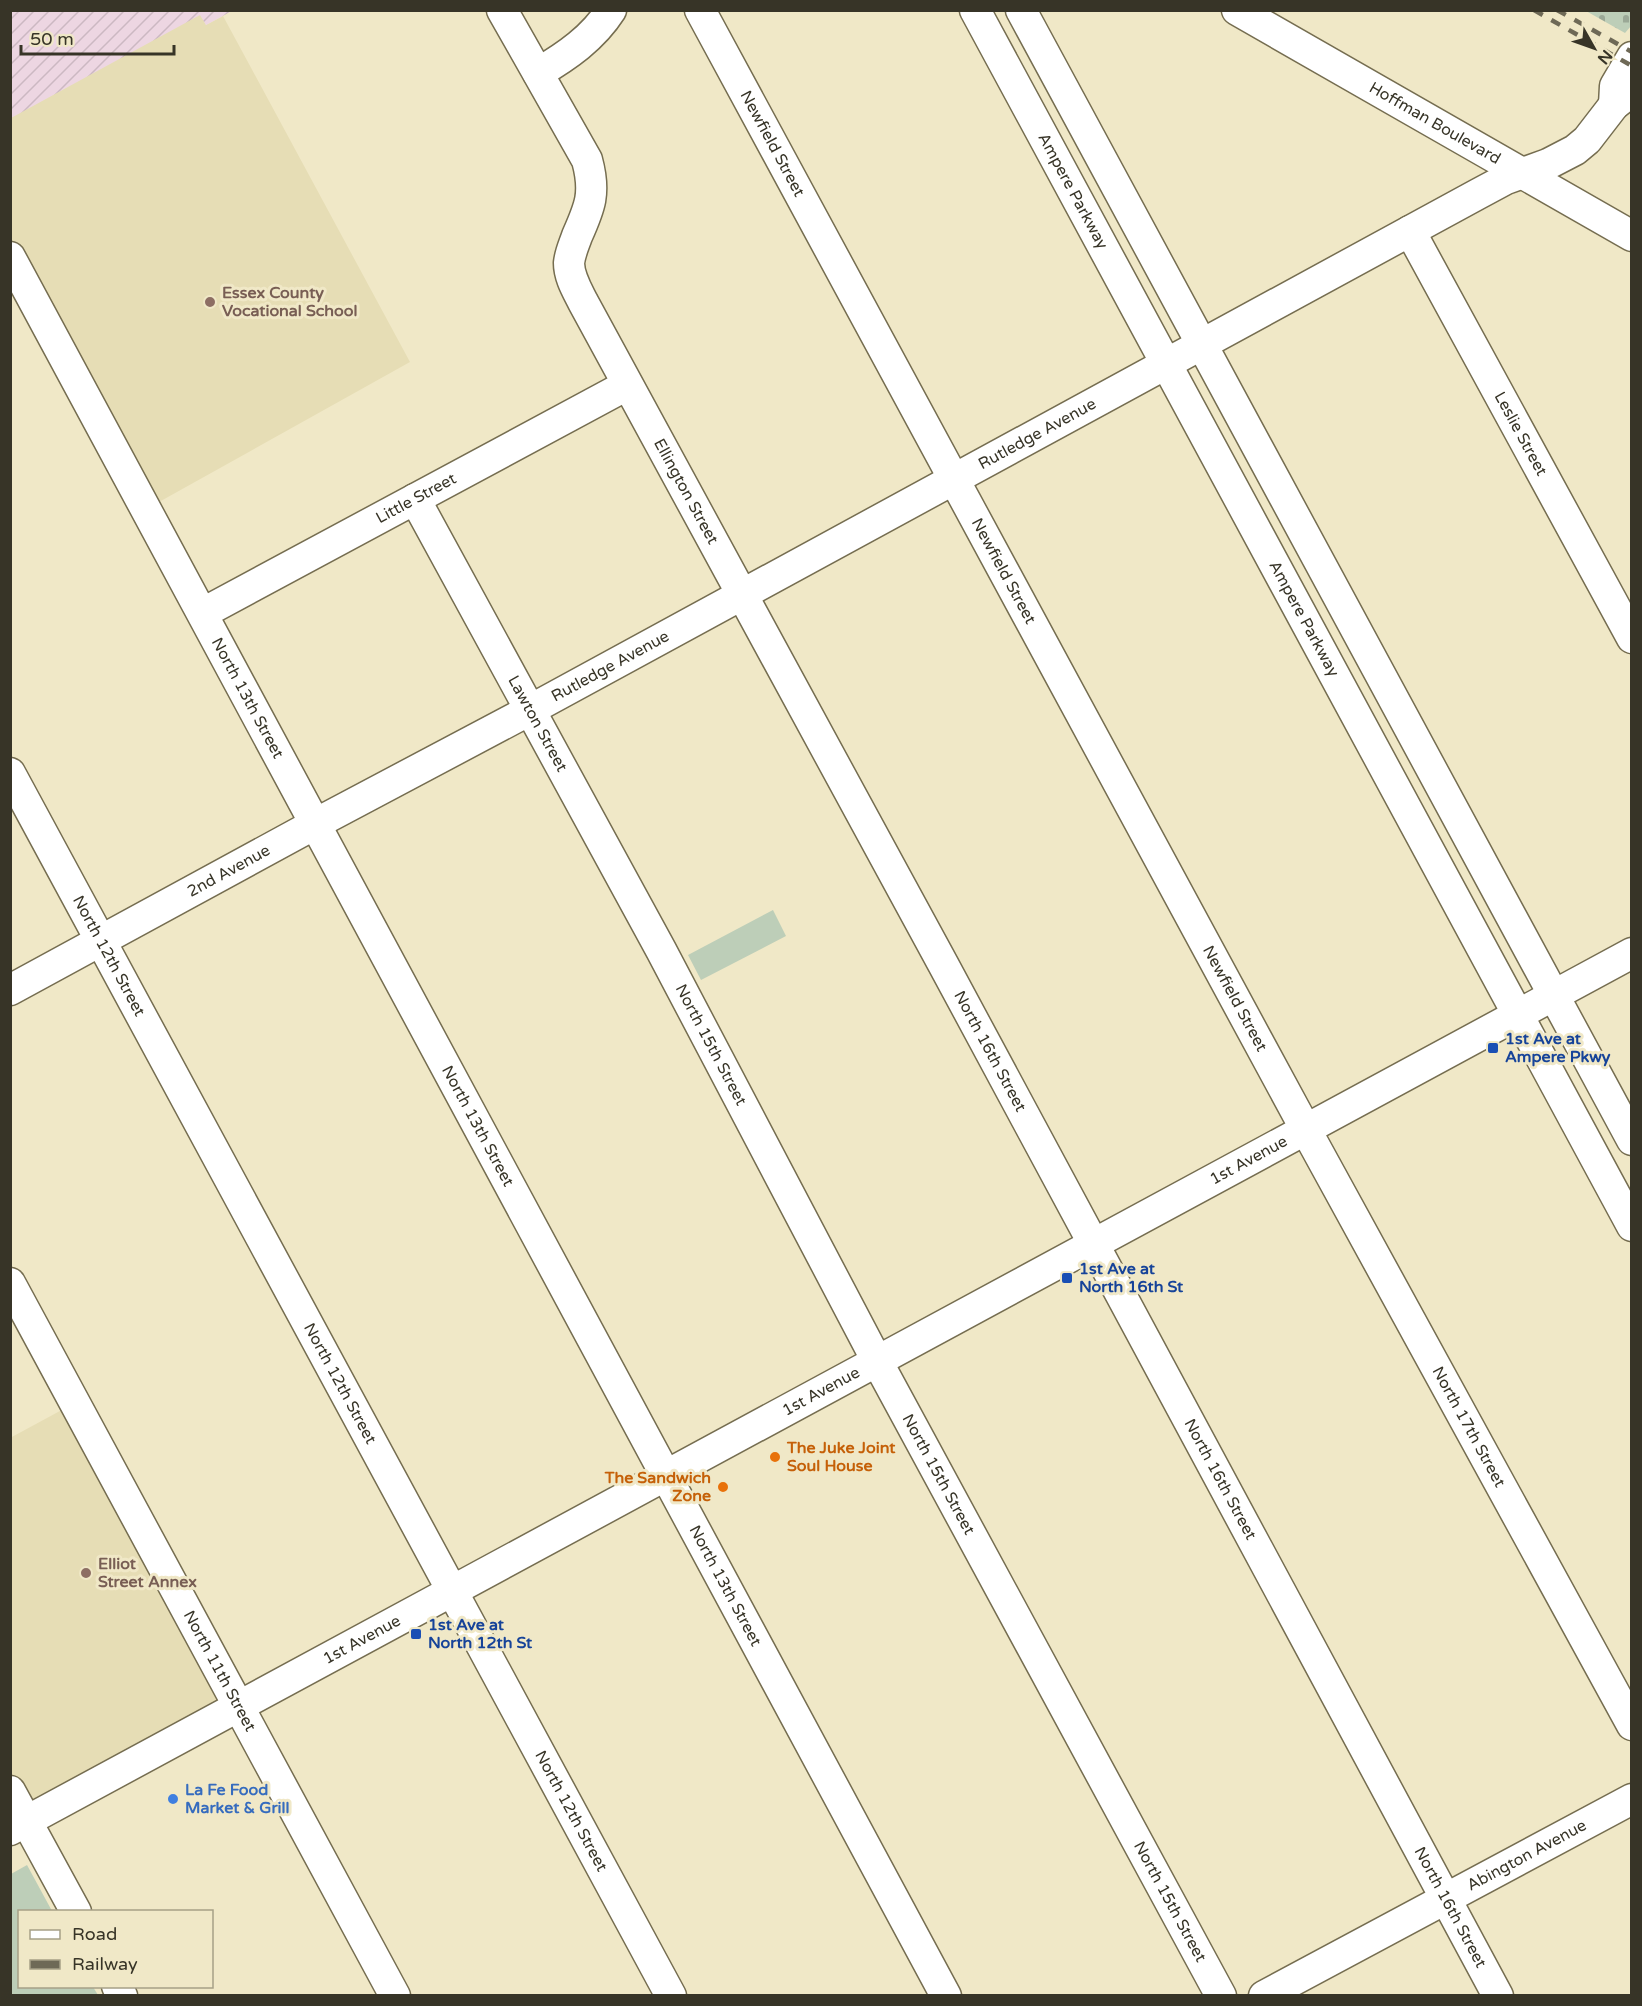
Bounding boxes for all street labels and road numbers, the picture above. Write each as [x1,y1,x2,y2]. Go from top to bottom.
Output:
street label: Hoffman Boulevard [1366,78,1504,169]
street label: Newfield Street [736,87,809,200]
street label: Ampere Parkway [1033,130,1113,253]
street label: Leslie Street [1490,388,1552,479]
street label: Rutledge Avenue [975,394,1099,474]
street label: Ellington Street [649,435,723,548]
street label: Little Street [372,469,460,528]
street label: Newfield Street [967,515,1040,628]
street label: Ampere Parkway [1264,557,1344,681]
street label: Rutledge Avenue [548,626,673,706]
street label: North 13th Street [207,634,288,762]
street label: Lawton Street [503,672,572,775]
street label: 2nd Avenue [184,840,274,902]
street label: North 12th Street [68,892,150,1020]
street label: Newfield Street [1198,942,1272,1055]
street label: North 15th Street [671,981,751,1109]
street label: North 16th Street [949,987,1031,1115]
street label: North 13th Street [437,1062,518,1190]
street label: 1st Avenue [1206,1131,1291,1189]
street label: North 12th Street [299,1320,381,1447]
street label: 1st Avenue [779,1362,863,1421]
street label: North 17th Street [1428,1363,1510,1491]
street label: North 15th Street [898,1411,979,1538]
street label: North 16th Street [1179,1415,1261,1543]
street label: North 13th Street [685,1522,766,1650]
street label: North 11th Street [179,1607,260,1735]
street label: 1st Avenue [320,1611,404,1669]
street label: North 12th Street [530,1747,612,1875]
street label: Abington Avenue [1463,1815,1590,1896]
street label: North 15th Street [1129,1838,1211,1966]
street label: North 16th Street [1410,1843,1491,1971]

